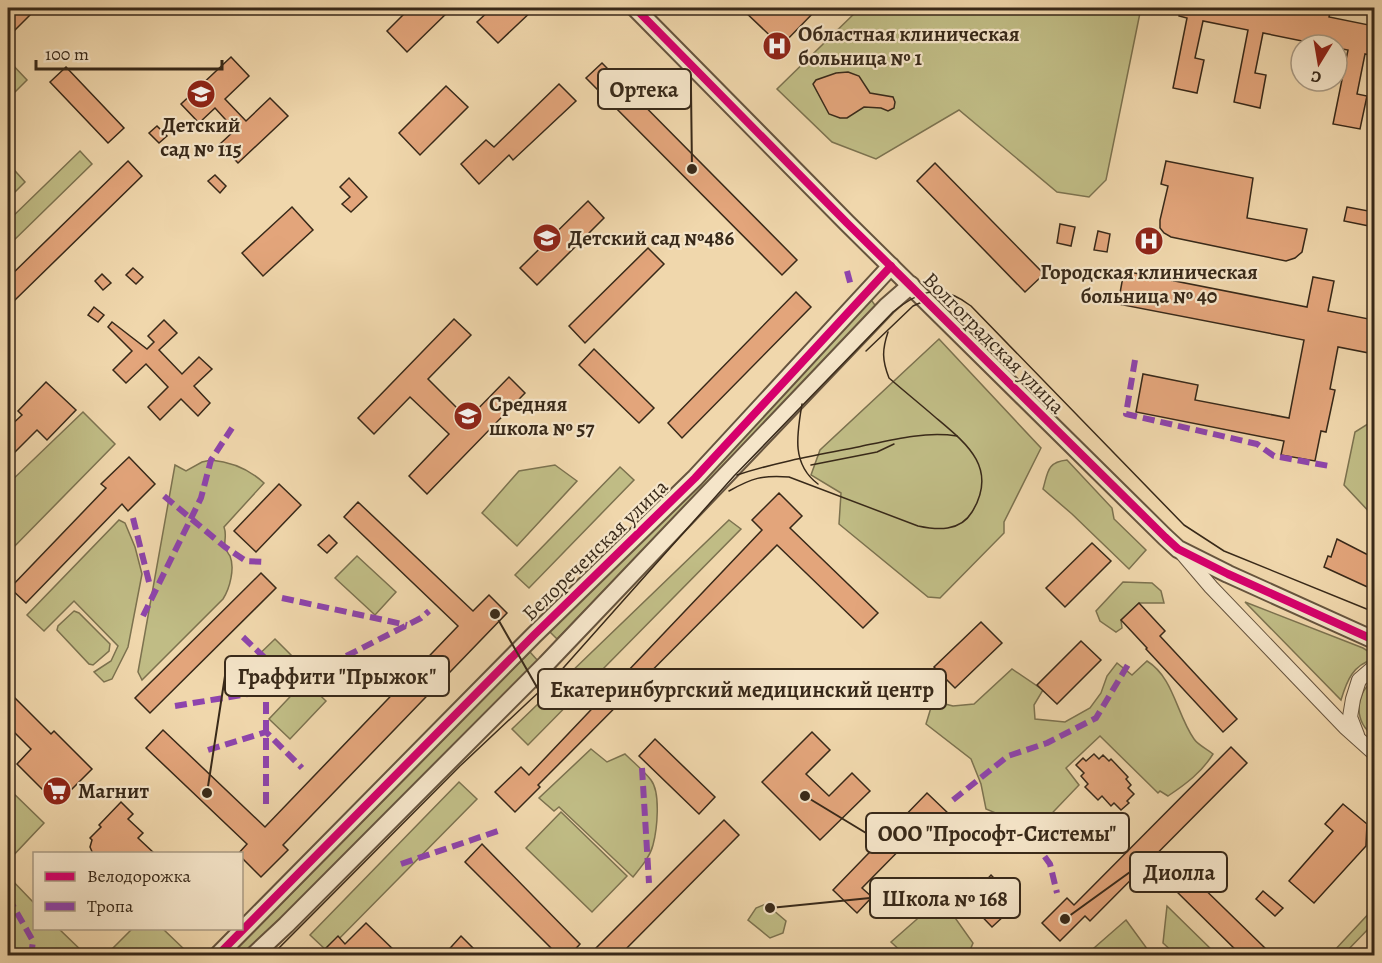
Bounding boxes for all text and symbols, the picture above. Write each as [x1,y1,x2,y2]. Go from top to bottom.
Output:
place label: Областная клиническая больница № 1 [798,20,1020,72]
hospital icon: Областная клиническая больница № 1 [761,30,793,62]
scale bar [36,33,222,71]
north arrow [1289,33,1349,93]
text: 100 m [45,42,89,66]
text: С [1309,65,1323,88]
callout: Ортека [598,69,691,109]
text: Ортека [610,75,679,105]
school or university icon: Детский сад № 115 [185,78,217,110]
place label: Детский сад № 115 [160,111,242,163]
school or university icon: Детский сад №486 [531,222,563,254]
place label: Детский сад №486 [568,224,734,252]
hospital icon: Городская клиническая больница № 40 [1133,225,1165,257]
place label: Городская клиническая больница № 40 [1040,258,1258,310]
street label: Волгоградская улица [917,266,1071,420]
place label: Средняя школа № 57 [489,390,595,442]
school or university icon: Средняя школа № 57 [452,400,484,432]
street label: Белореченская улица [516,473,674,627]
callout: Граффити "Прыжок" [225,656,449,696]
text: Граффити "Прыжок" [238,662,436,692]
callout: Екатеринбургский медицинский центр [538,669,946,709]
text: Екатеринбургский медицинский центр [550,675,934,705]
supermarket icon: Магнит [41,775,73,807]
place label: Магнит [78,777,149,805]
callout: ООО "Прософт-Системы" [866,813,1129,853]
text: ООО "Прософт-Системы" [878,819,1116,849]
legend [33,852,243,930]
callout: Диолла [1130,852,1227,892]
text: Диолла [1143,858,1216,888]
text: Велодорожка [87,864,192,888]
callout: Школа № 168 [870,878,1020,918]
text: Школа № 168 [882,884,1008,914]
text: Тропа [87,894,134,918]

